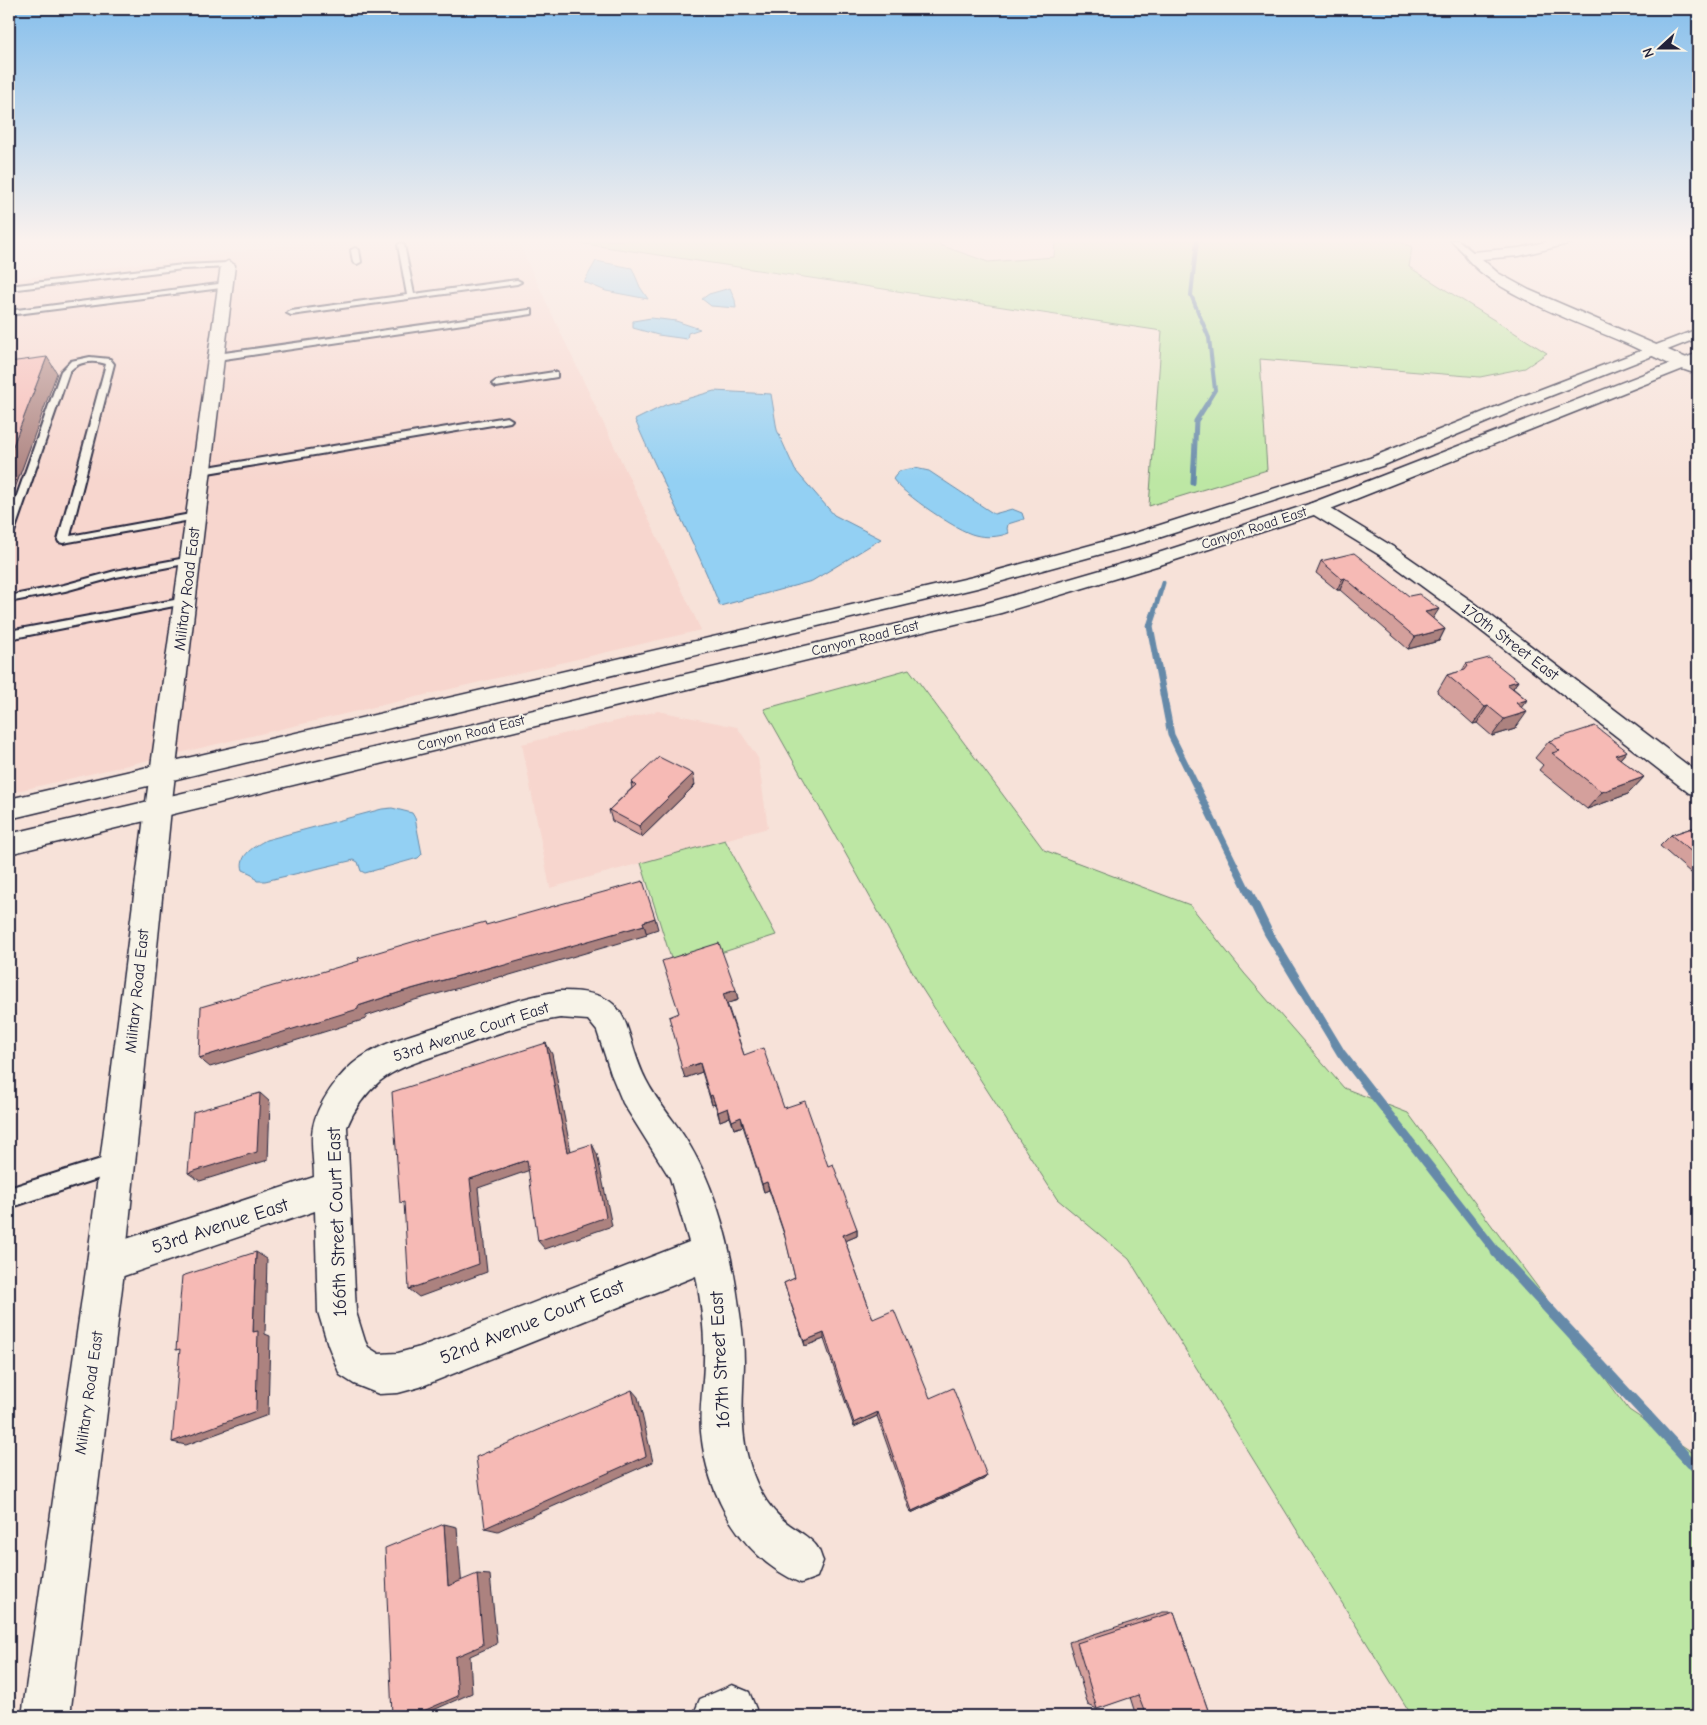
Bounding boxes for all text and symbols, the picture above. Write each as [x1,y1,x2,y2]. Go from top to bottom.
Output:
north arrow [1634,22,1684,72]
text: N [1639,45,1658,60]
street label: Canyon Road East [1199,503,1310,553]
street label: Military Road East [170,526,204,652]
street label: 170th Street East [1458,600,1562,685]
street label: Canyon Road East [810,616,921,660]
street label: Canyon Road East [416,711,527,755]
street label: Military Road East [122,928,152,1054]
street label: 53rd Avenue Court East [391,998,551,1066]
street label: 166th Street Court East [323,1126,351,1317]
street label: 53rd Avenue East [149,1193,292,1258]
street label: 52nd Avenue Court East [437,1275,628,1369]
street label: 167th Street East [705,1290,735,1429]
street label: Military Road East [71,1330,107,1456]

